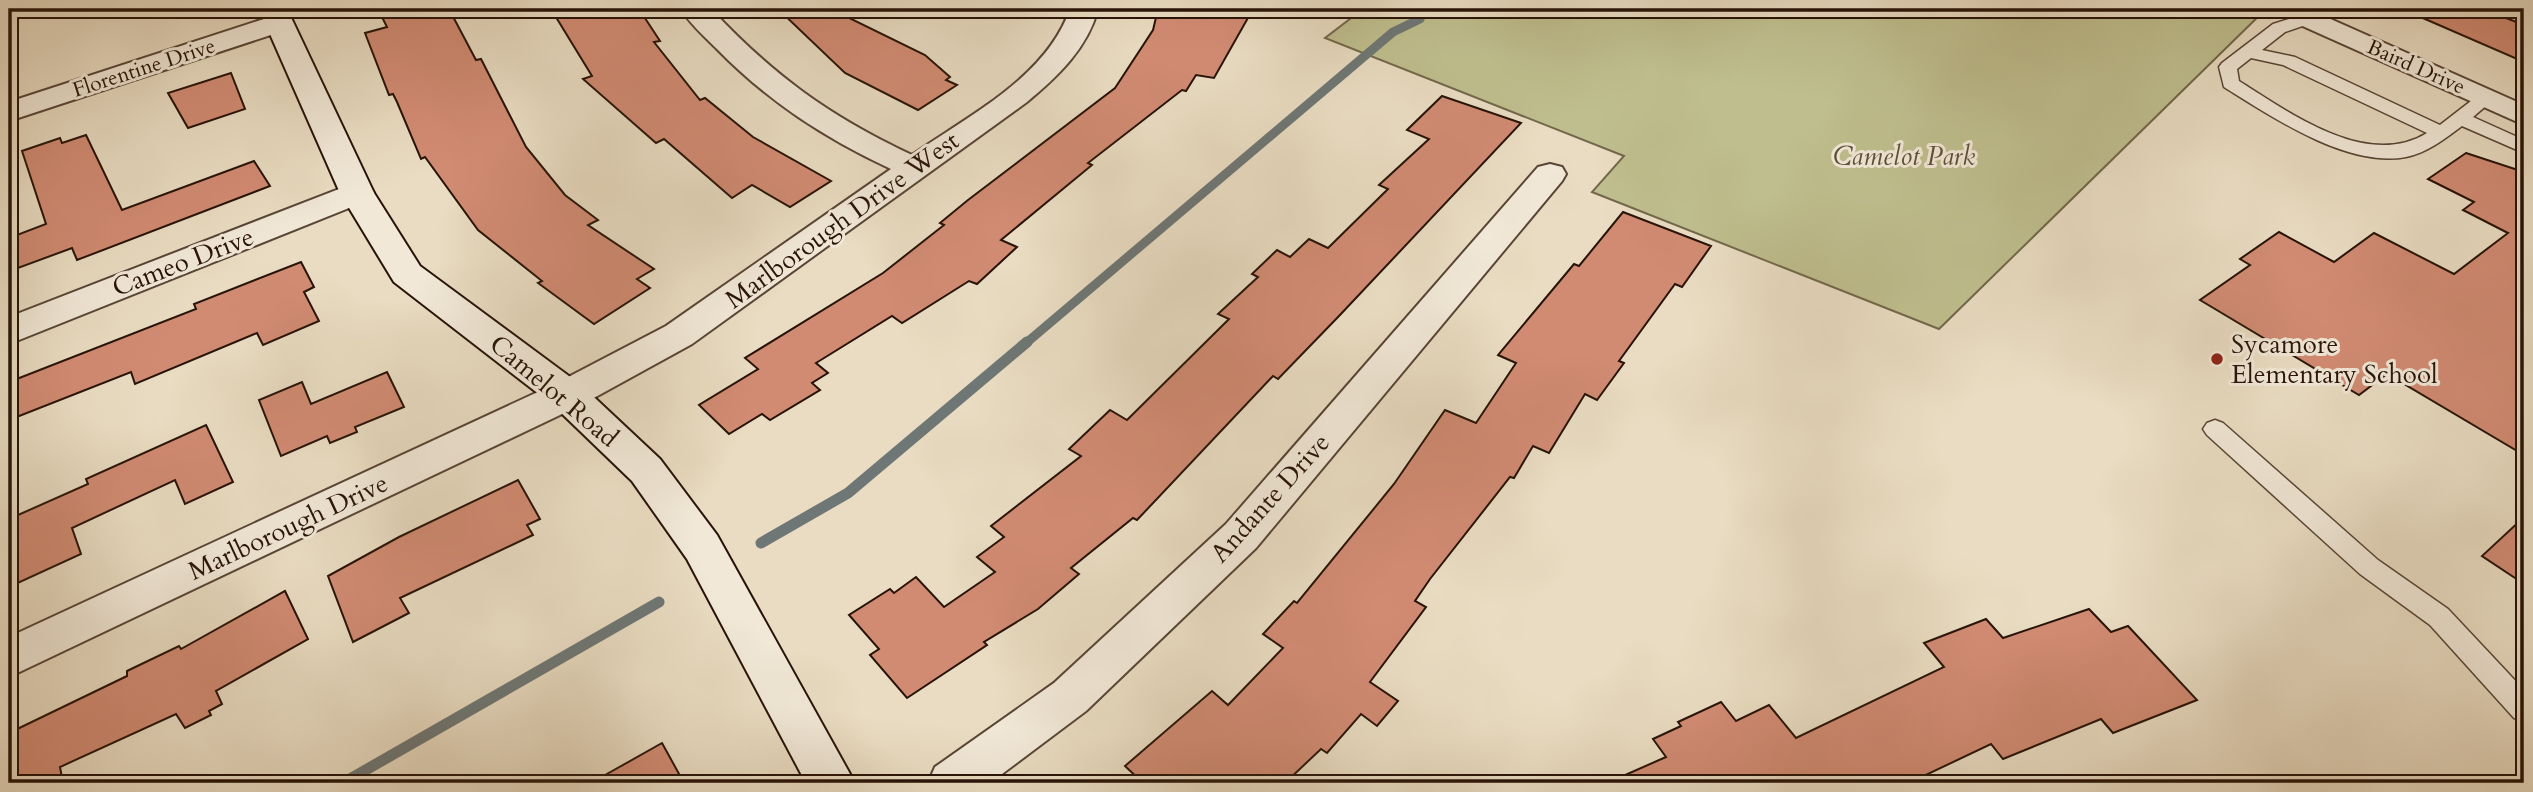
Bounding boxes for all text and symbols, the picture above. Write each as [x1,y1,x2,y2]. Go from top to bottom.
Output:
street label: Florentine Drive [69,31,219,105]
street label: Baird Drive [2362,32,2470,102]
street label: Marlborough Drive West [718,123,966,317]
park label: Camelot Park [1833,139,1975,174]
street label: Cameo Drive [107,219,259,305]
street label: Camelot Road [482,327,626,455]
place label: Sycamore Elementary School [2231,327,2438,392]
marker: Sycamore Elementary School [2209,351,2225,367]
street label: Andante Drive [1202,426,1338,570]
street label: Marlborough Drive [183,465,393,589]

